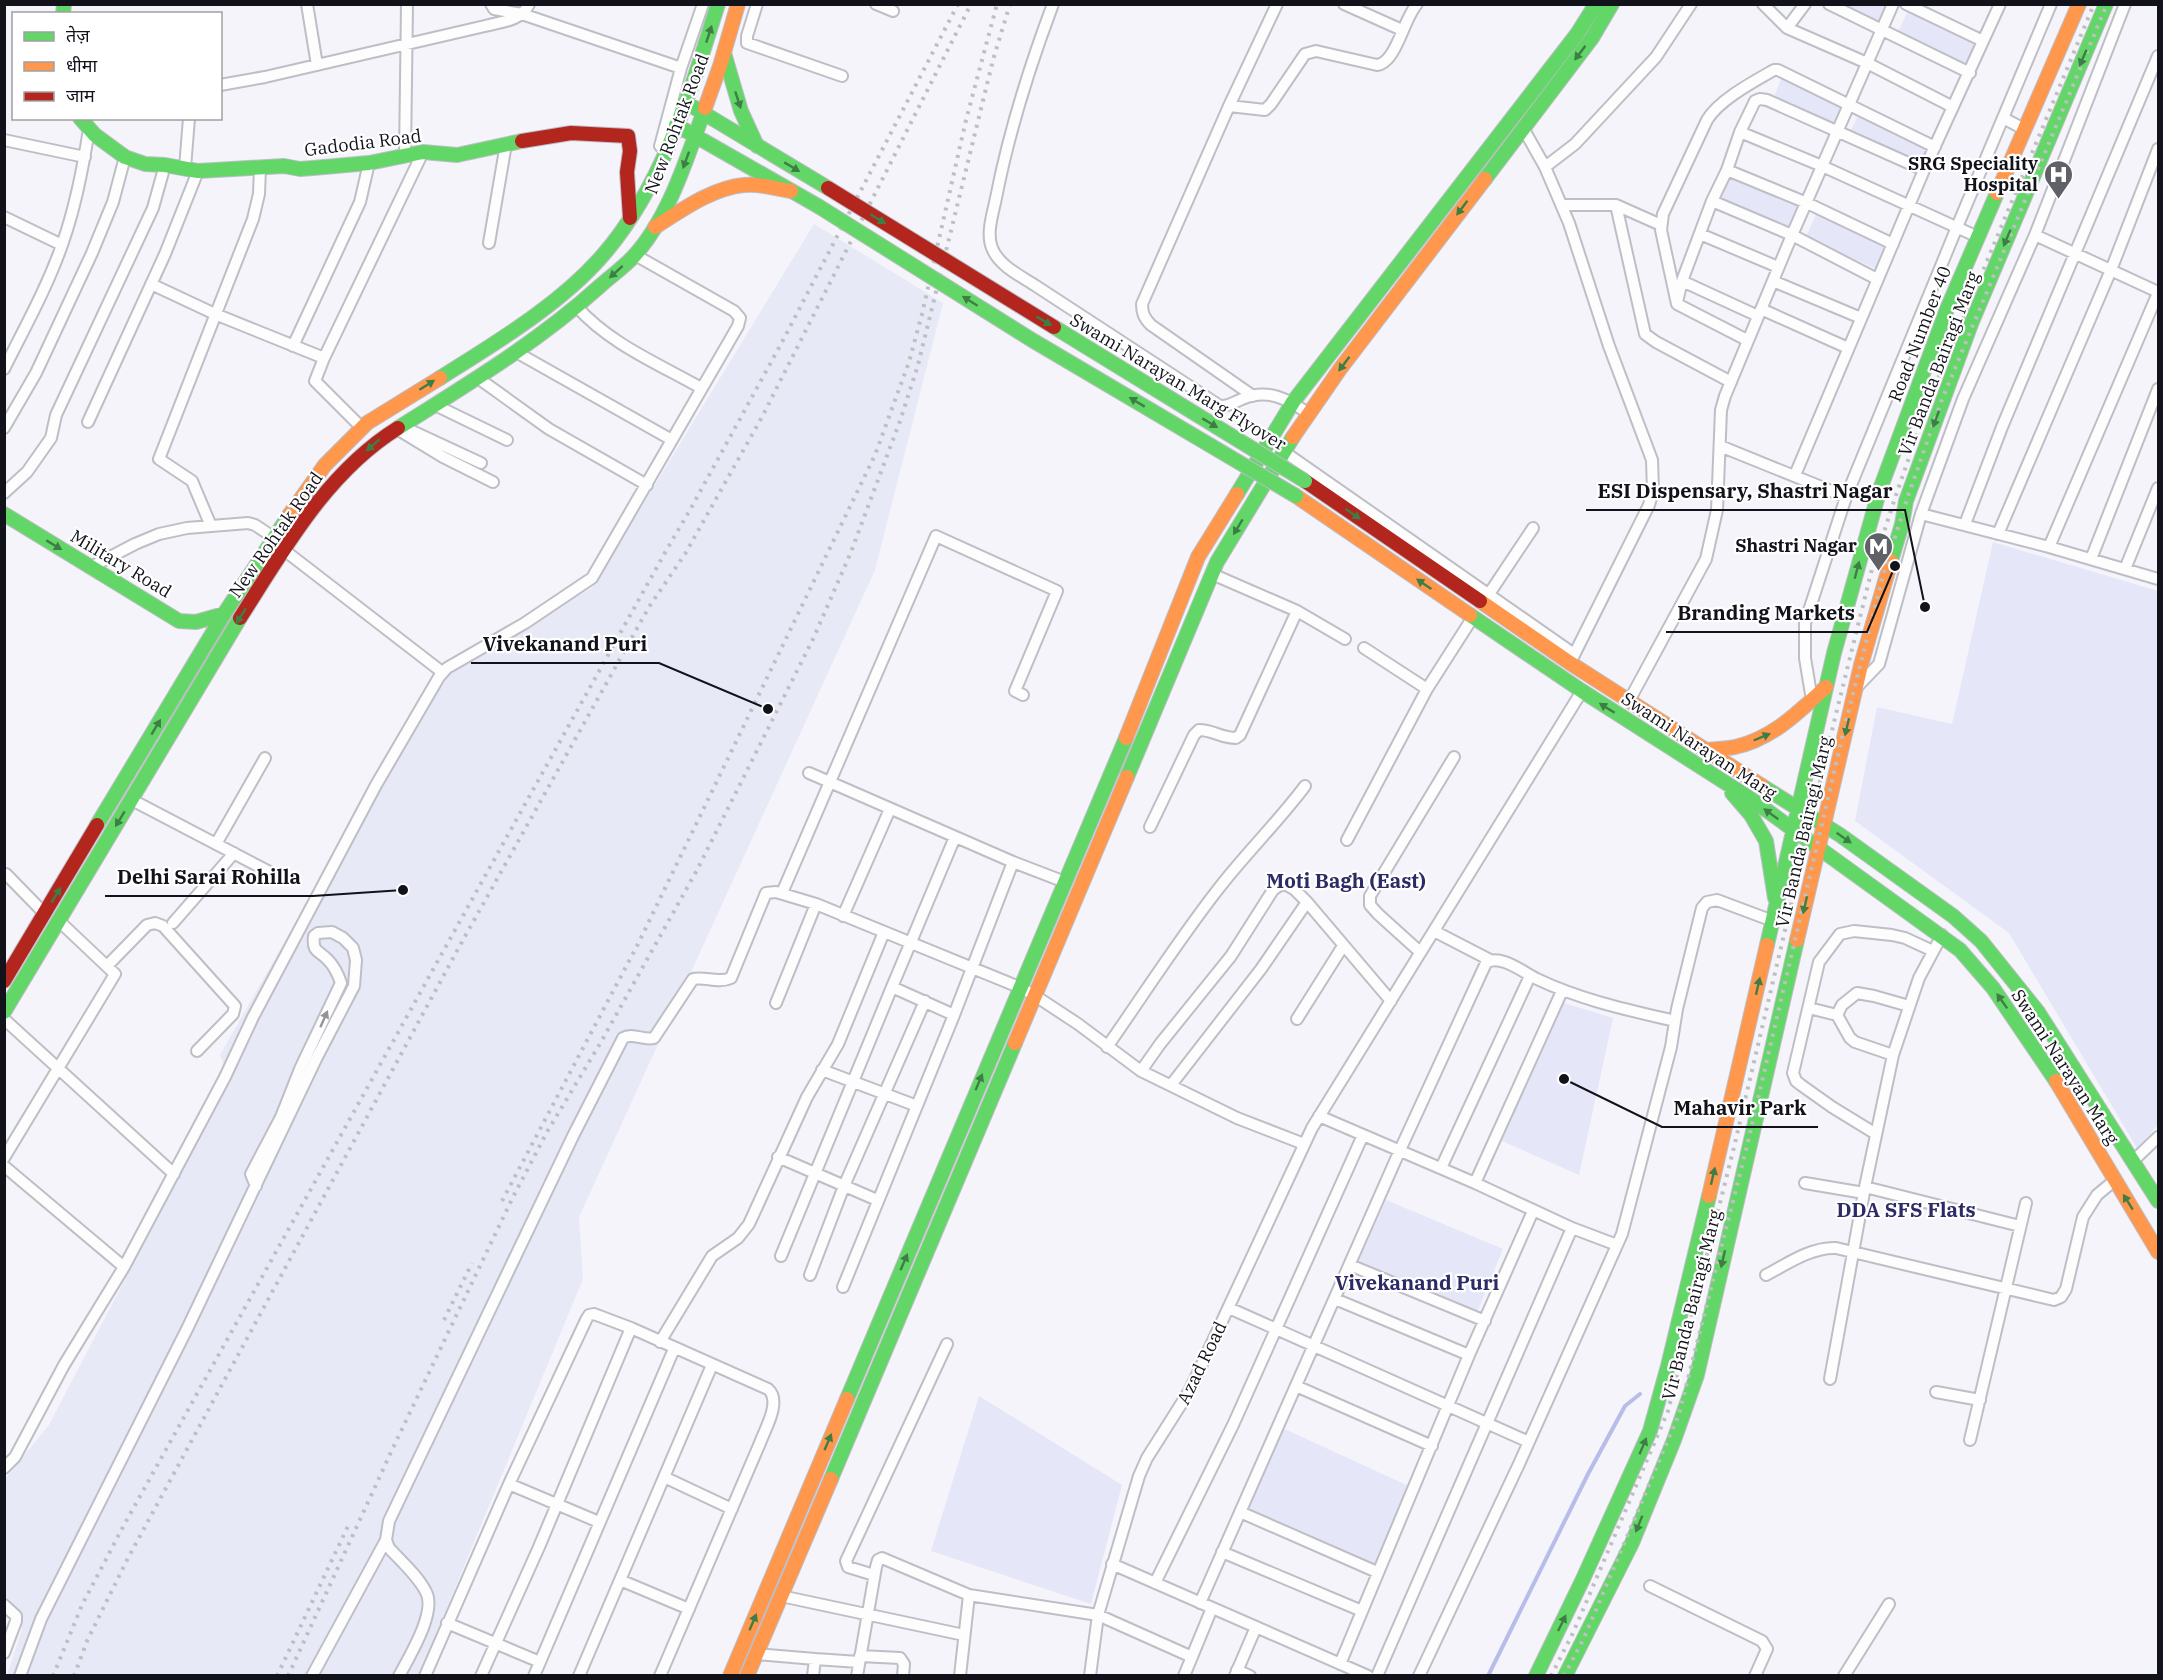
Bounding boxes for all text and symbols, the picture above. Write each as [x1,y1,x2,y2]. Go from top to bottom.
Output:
legend [12,12,222,120]
text: तेज़ [66,24,90,47]
one-way arrow [705,25,714,43]
one-way arrow [1574,45,1586,61]
street label: New Rohtak Road [639,50,714,197]
one-way arrow [2078,50,2088,68]
text: धीमा [66,54,97,77]
text: जाम [66,84,96,107]
one-way arrow [733,91,743,109]
street label: Gadodia Road [303,124,423,161]
one-way arrow [681,151,691,169]
place label: SRG Speciality Hospital [1908,152,2039,196]
hospital icon: SRG Speciality Hospital [2043,158,2075,200]
one-way arrow [784,162,800,173]
one-way arrow [1457,201,1469,216]
one-way arrow [870,213,886,224]
one-way arrow [2002,229,2011,247]
street label: Road Number 40 [1883,263,1956,405]
one-way arrow [609,265,624,278]
street label: Vir Banda Bairagi Marg [1893,268,1984,459]
one-way arrow [962,296,978,307]
street label: Swami Narayan Marg Flyover [1066,308,1291,455]
one-way arrow [1036,315,1052,326]
one-way arrow [1339,356,1351,371]
one-way arrow [419,380,435,391]
one-way arrow [1128,397,1145,407]
one-way arrow [1931,411,1941,429]
one-way arrow [1202,417,1218,428]
one-way arrow [365,439,381,452]
street label: New Rohtak Road [224,467,328,602]
callout: ESI Dispensary, Shastri Nagar [1586,472,1905,510]
text: ESI Dispensary, Shastri Nagar [1597,477,1893,504]
one-way arrow [1345,508,1361,520]
one-way arrow [1232,519,1243,535]
street label: Military Road [67,524,176,603]
metro station icon: Shastri Nagar [1862,530,1894,572]
place label: Shastri Nagar [1735,534,1857,557]
one-way arrow [46,539,62,550]
one-way arrow [1853,561,1862,579]
one-way arrow [1417,578,1433,590]
callout: Branding Markets [1666,594,1867,632]
text: Branding Markets [1677,599,1855,626]
one-way arrow [236,608,247,624]
callout: Vivekanand Puri [471,625,659,663]
text: Vivekanand Puri [483,630,648,657]
street label: Swami Narayan Marg [1617,687,1782,805]
one-way arrow [1599,702,1616,713]
one-way arrow [151,718,161,735]
one-way arrow [1841,718,1851,737]
one-way arrow [1754,732,1772,742]
street label: Vir Banda Bairagi Marg [1770,734,1837,930]
one-way arrow [1764,808,1780,820]
one-way arrow [114,811,125,827]
one-way arrow [1835,832,1851,844]
callout: Delhi Sarai Rohilla [105,858,313,896]
text: Delhi Sarai Rohilla [117,863,301,890]
district label: Moti Bagh (East) [1266,867,1426,894]
one-way arrow [51,886,61,903]
one-way arrow [1800,896,1809,915]
one-way arrow [1754,976,1763,995]
street label: Swami Narayan Marg [2007,985,2124,1149]
one-way arrow [1997,993,2008,1009]
one-way arrow [320,1011,329,1028]
one-way arrow [975,1073,984,1091]
callout: Mahavir Park [1662,1089,1818,1127]
text: Mahavir Park [1674,1094,1807,1121]
one-way arrow [1709,1167,1719,1185]
one-way arrow [2122,1194,2133,1210]
district label: DDA SFS Flats [1836,1196,1976,1223]
street label: Vir Banda Bairagi Marg [1657,1207,1726,1403]
one-way arrow [1718,1250,1728,1268]
one-way arrow [900,1253,909,1271]
district label: Vivekanand Puri [1335,1269,1500,1296]
street label: Azad Road [1172,1317,1232,1408]
one-way arrow [823,1432,833,1450]
one-way arrow [1639,1437,1649,1455]
one-way arrow [1634,1516,1644,1534]
one-way arrow [748,1612,758,1630]
one-way arrow [1556,1614,1566,1632]

